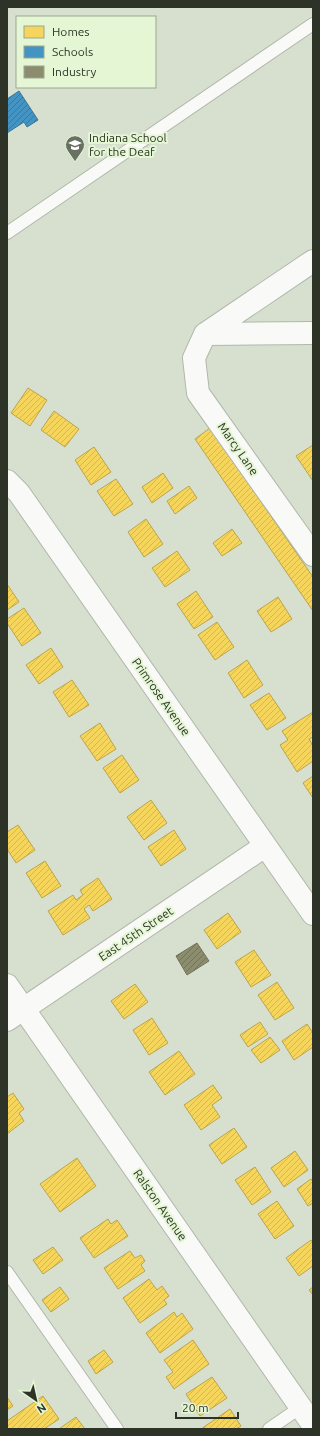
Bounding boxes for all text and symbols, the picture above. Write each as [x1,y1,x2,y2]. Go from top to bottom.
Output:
legend [16,16,156,88]
text: Homes [52,25,90,38]
text: Schools [52,45,93,58]
text: Industry [52,65,97,78]
place label: Indiana School for the Deaf [89,131,167,158]
school or university icon: Indiana School for the Deaf [64,134,86,162]
street label: Marcy Lane [216,420,261,477]
street label: Primrose Avenue [130,655,193,738]
street label: East 45th Street [96,904,176,963]
street label: Ralston Avenue [131,1167,190,1243]
north arrow [16,1380,56,1420]
scale bar [176,1394,238,1420]
text: N [35,1401,48,1416]
text: 20 m [182,1401,209,1414]

